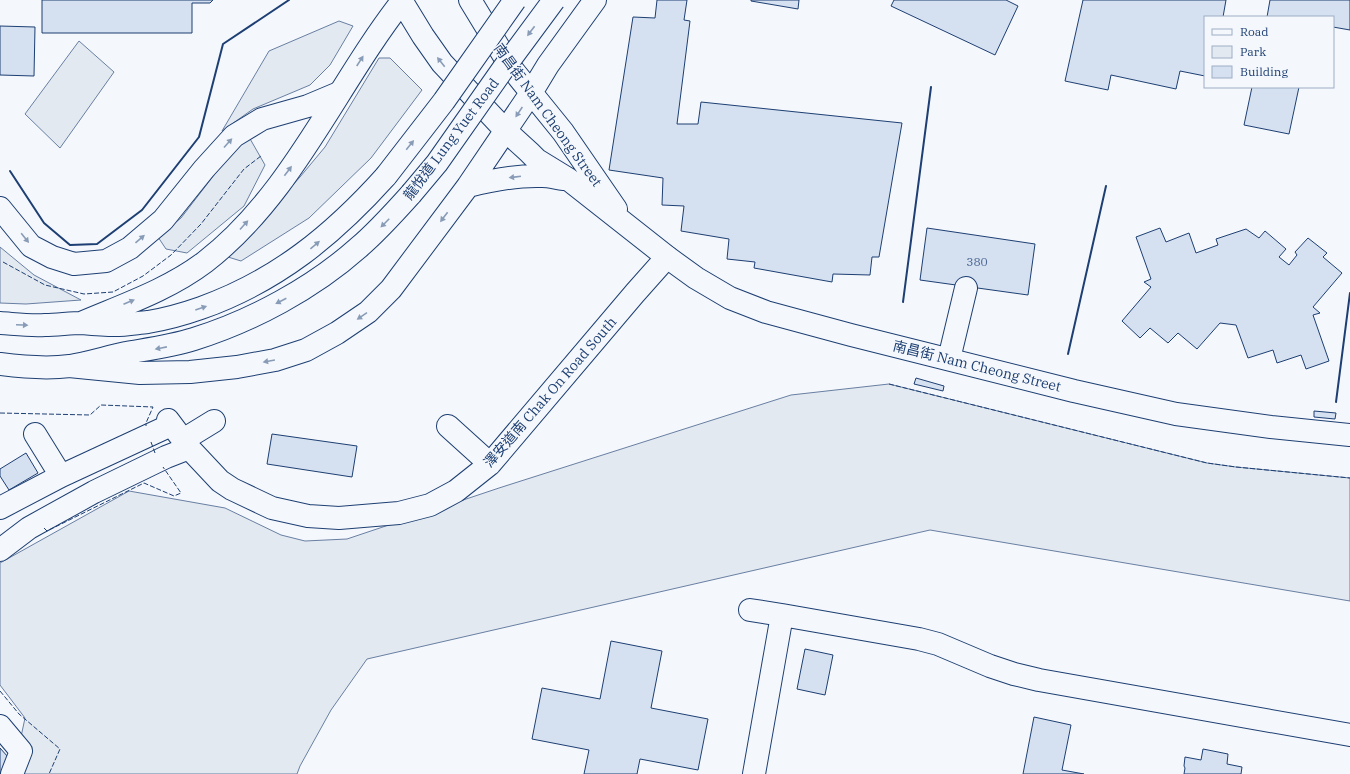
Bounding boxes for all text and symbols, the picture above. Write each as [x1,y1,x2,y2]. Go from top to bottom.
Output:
legend [1204,16,1334,88]
text: Road [1240,24,1269,39]
one-way arrow [527,26,535,36]
street label: 南昌街 Nam Cheong Street [490,40,606,190]
text: Park [1240,44,1266,59]
one-way arrow [356,56,364,66]
one-way arrow [437,56,446,67]
text: Building [1240,64,1288,79]
street label: 龍悅道 Lung Yuet Road [399,74,503,204]
one-way arrow [515,107,523,118]
one-way arrow [223,138,232,149]
one-way arrow [406,140,415,151]
one-way arrow [284,165,292,176]
one-way arrow [509,174,522,181]
one-way arrow [440,212,449,223]
one-way arrow [380,218,390,228]
one-way arrow [240,220,249,230]
one-way arrow [20,232,29,243]
one-way arrow [135,235,145,244]
one-way arrow [309,241,320,250]
house number: 380 [966,254,988,269]
one-way arrow [276,297,287,304]
one-way arrow [124,299,136,305]
one-way arrow [196,304,208,310]
one-way arrow [357,312,368,320]
street label: 澤安道南 Chak On Road South [480,313,620,471]
one-way arrow [16,321,28,328]
street label: 南昌街 Nam Cheong Street [891,336,1063,396]
one-way arrow [155,345,167,351]
one-way arrow [262,359,275,365]

